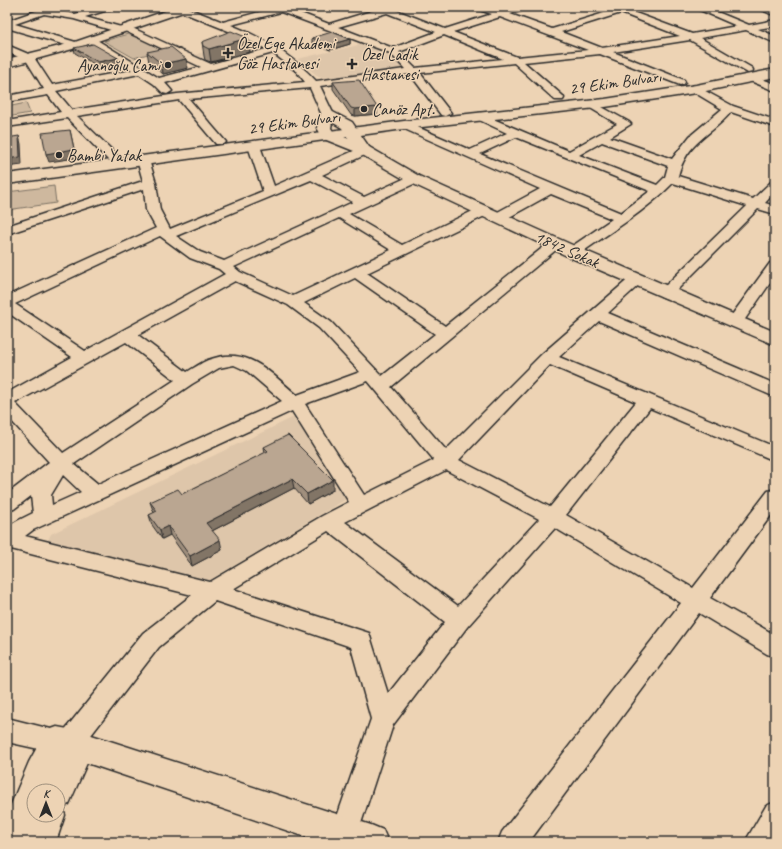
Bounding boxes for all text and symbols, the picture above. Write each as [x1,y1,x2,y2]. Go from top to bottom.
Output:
place label: Özel Ege Akademi Göz Hastanesi [237,33,337,74]
place label: Özel Ladik Hastanesi [361,44,420,85]
marker: Özel Ege Akademi Göz Hastanesi [222,47,234,59]
place label: Ayanoğlu Cami [77,55,163,76]
marker: Özel Ladik Hastanesi [346,58,358,70]
marker: Ayanoğlu Cami [163,60,173,70]
street label: 29 Ekim Bulvarı [568,66,663,99]
place label: Canöz Apt. [372,99,435,120]
marker: Canöz Apt. [359,104,369,114]
street label: 29 Ekim Bulvarı [247,106,342,139]
place label: Bambi Yatak [67,145,143,166]
marker: Bambi Yatak [54,150,64,160]
street label: 1842 Sokak [531,226,604,274]
north arrow [26,783,66,823]
text: K [43,786,51,800]

